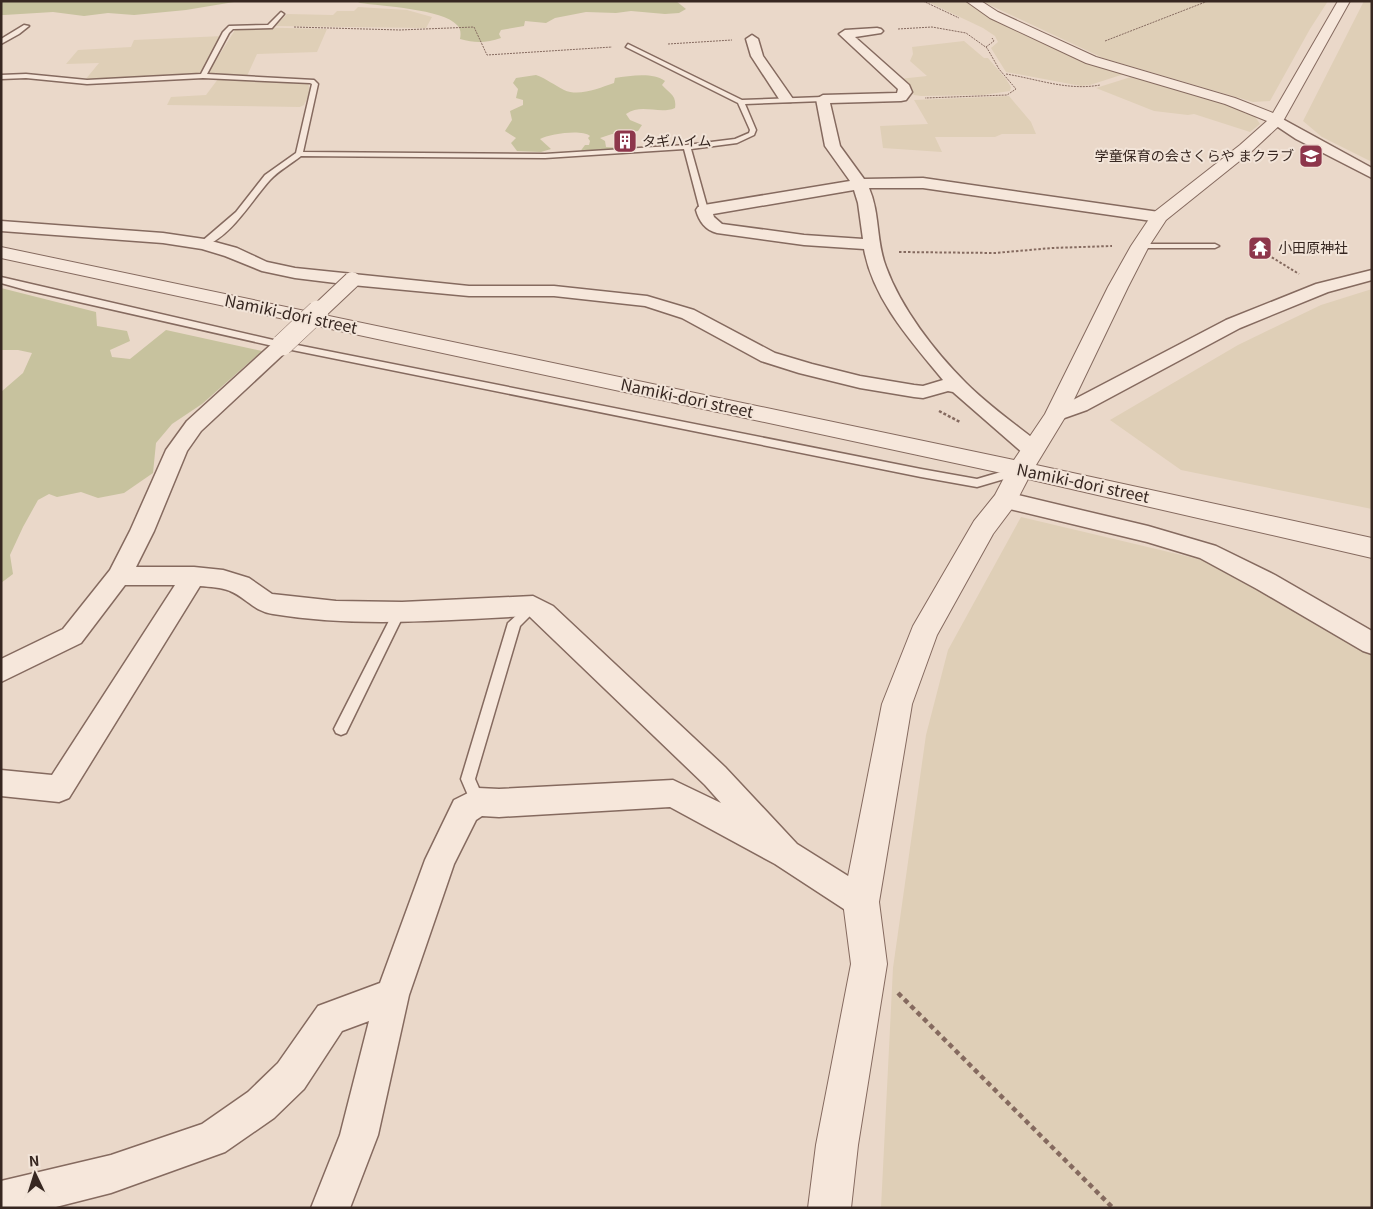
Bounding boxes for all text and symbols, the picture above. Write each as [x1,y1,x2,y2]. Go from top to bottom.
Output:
building icon: タギハイム [612,128,638,154]
place label: タギハイム [642,130,711,150]
school or university icon: 学童保育の会さくらや まクラブ [1298,143,1324,169]
place label: 学童保育の会さくらや まクラブ [1095,145,1294,165]
temple icon: 小田原神社 [1247,235,1273,261]
place label: 小田原神社 [1278,237,1348,257]
street label: Namiki-dori street [223,287,360,339]
street label: Namiki-dori street [619,371,756,423]
street label: Namiki-dori street [1015,456,1152,508]
north arrow [10,1149,60,1199]
text: N [28,1150,40,1170]

